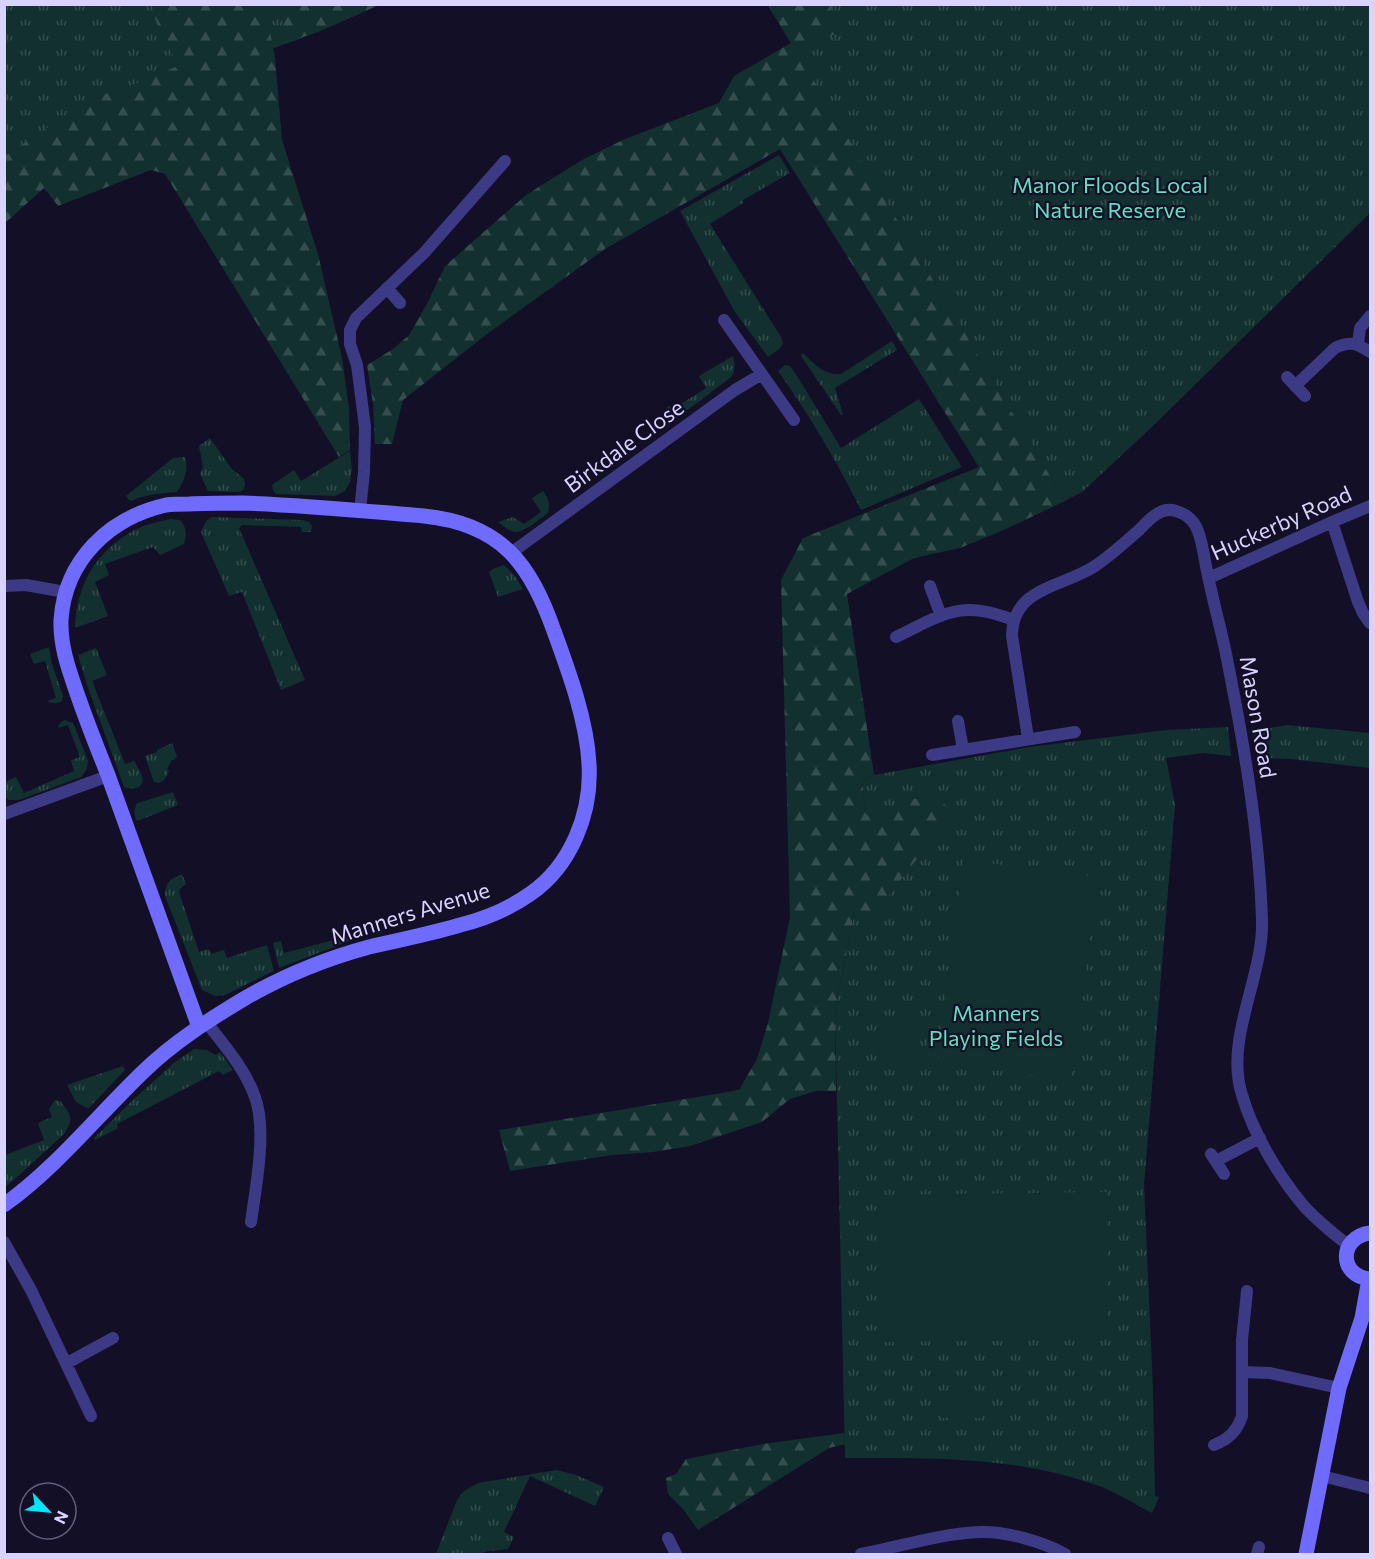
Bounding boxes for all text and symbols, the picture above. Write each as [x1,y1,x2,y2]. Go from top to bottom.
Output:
park label: Manor Floods Local Nature Reserve [1012,171,1208,223]
street label: Birkdale Close [559,393,689,498]
street label: Huckerby Road [1206,479,1355,566]
street label: Mason Road [1234,654,1283,780]
street label: Manners Avenue [327,875,493,950]
park label: Manners Playing Fields [929,999,1063,1051]
north arrow [18,1481,78,1541]
text: N [51,1508,73,1527]

